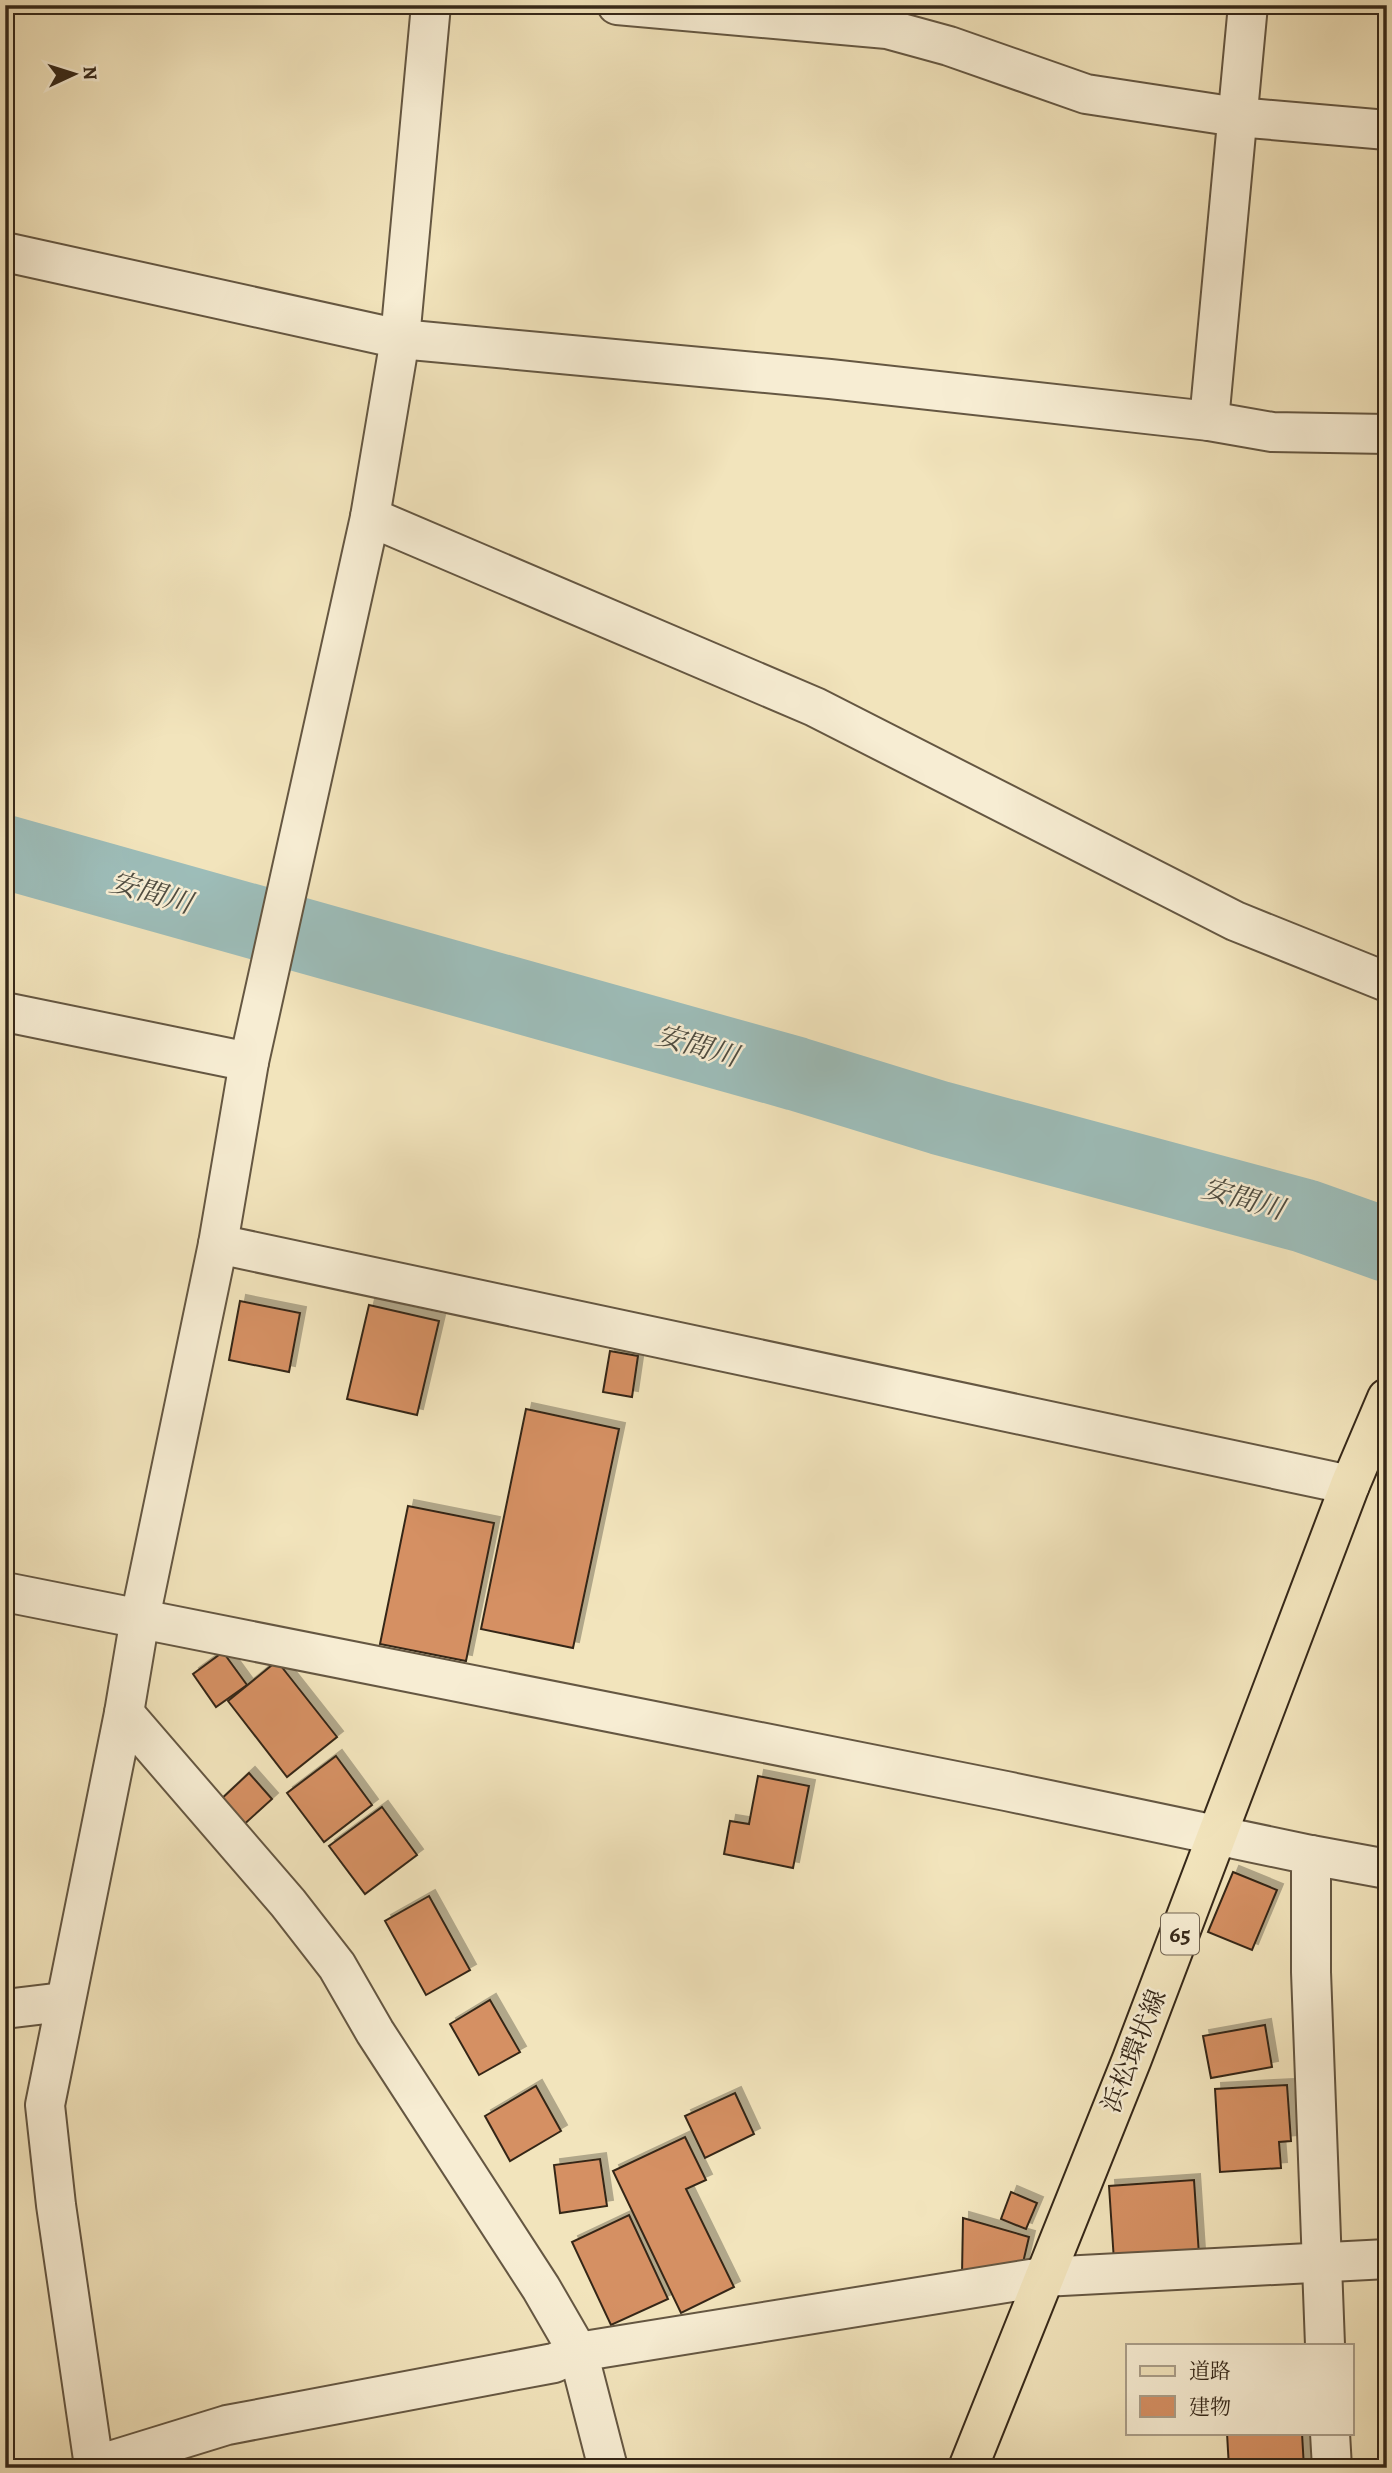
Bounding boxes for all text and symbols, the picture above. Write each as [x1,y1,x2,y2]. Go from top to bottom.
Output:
north arrow [38,38,108,108]
text: N [77,65,103,81]
water label: 安間川 [105,863,199,924]
water label: 安間川 [651,1016,745,1077]
water label: 安間川 [1197,1169,1291,1230]
road number: 65 [1161,1913,1199,1954]
street label: 浜松環状線 [1093,1984,1175,2118]
legend [1126,2344,1354,2434]
text: 道路 [1189,2357,1231,2385]
text: 建物 [1189,2393,1231,2421]

